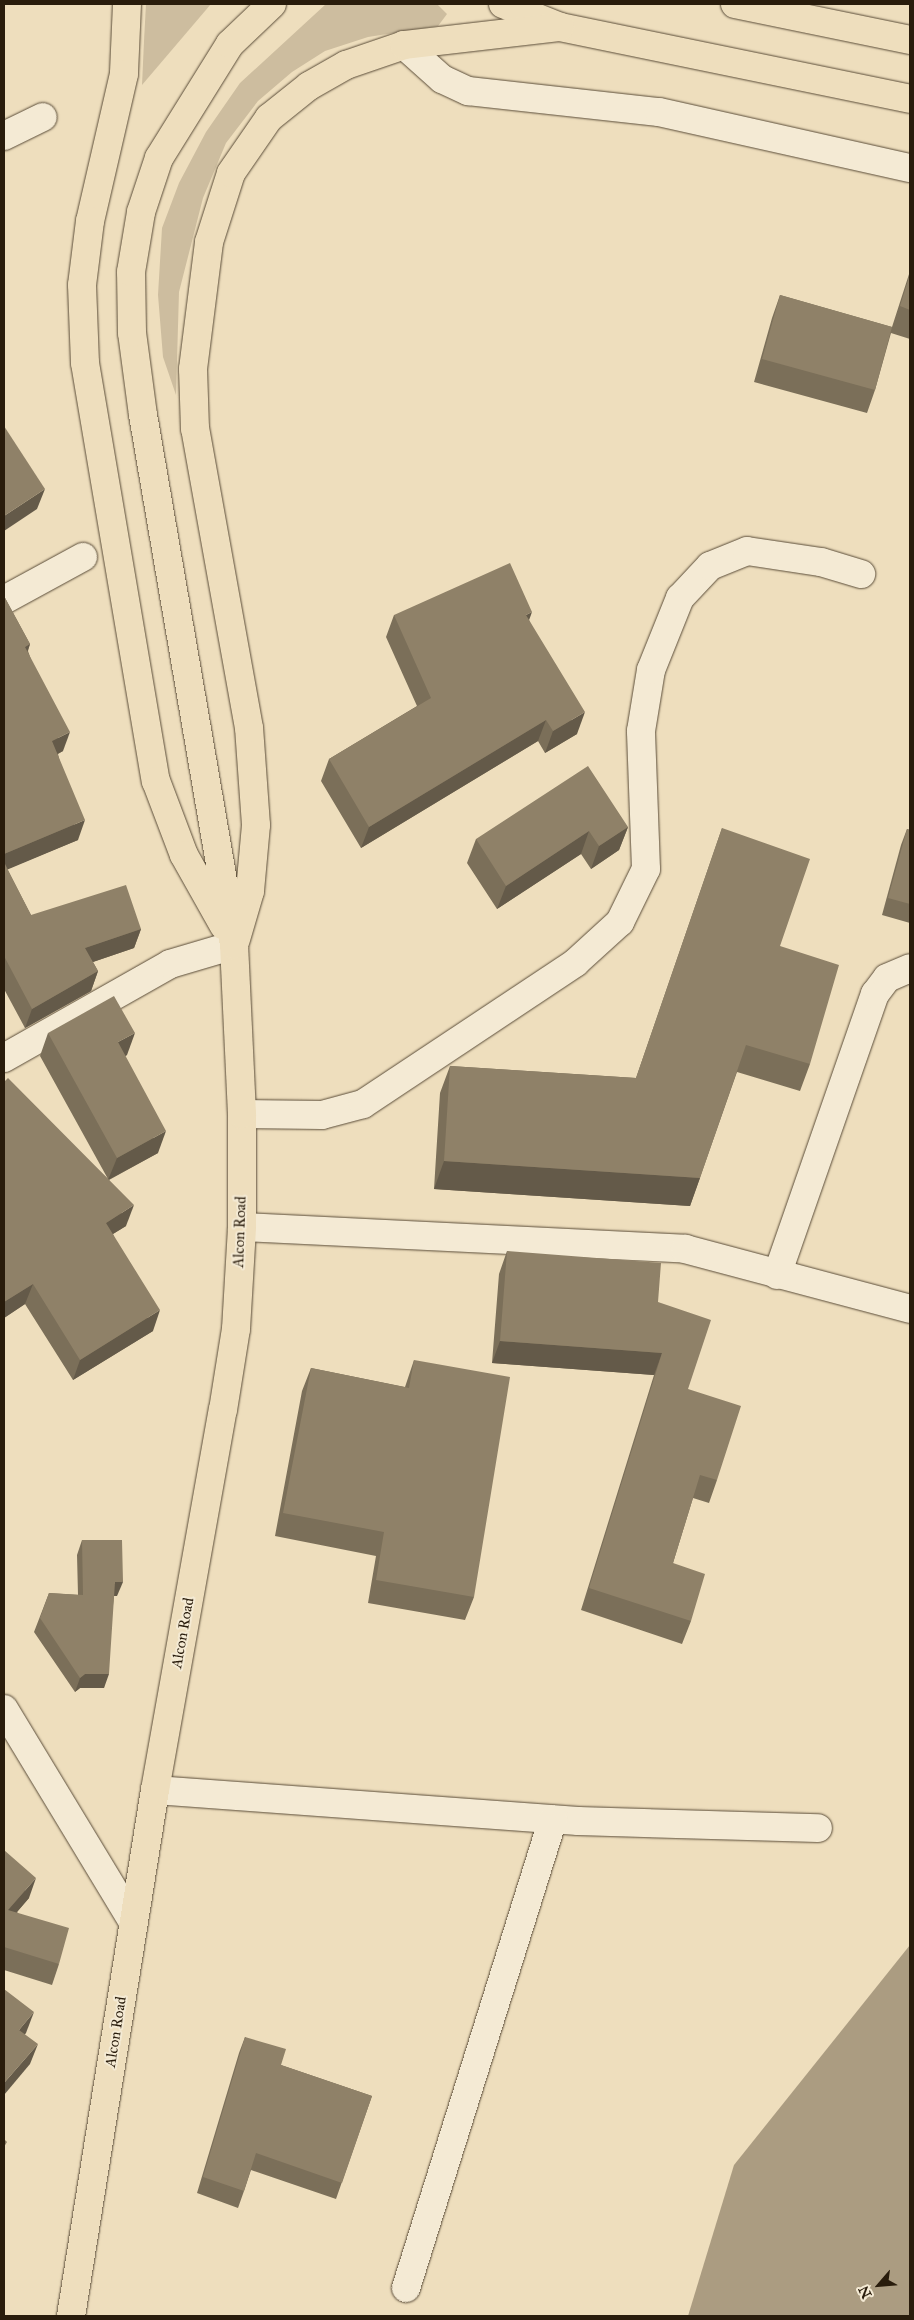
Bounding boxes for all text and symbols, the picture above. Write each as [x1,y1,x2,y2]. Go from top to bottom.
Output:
street label: Alcon Road [230,1196,250,1268]
street label: Alcon Road [168,1596,198,1670]
street label: Alcon Road [102,1995,130,2069]
north arrow [854,2260,904,2310]
text: N [855,2283,875,2301]

